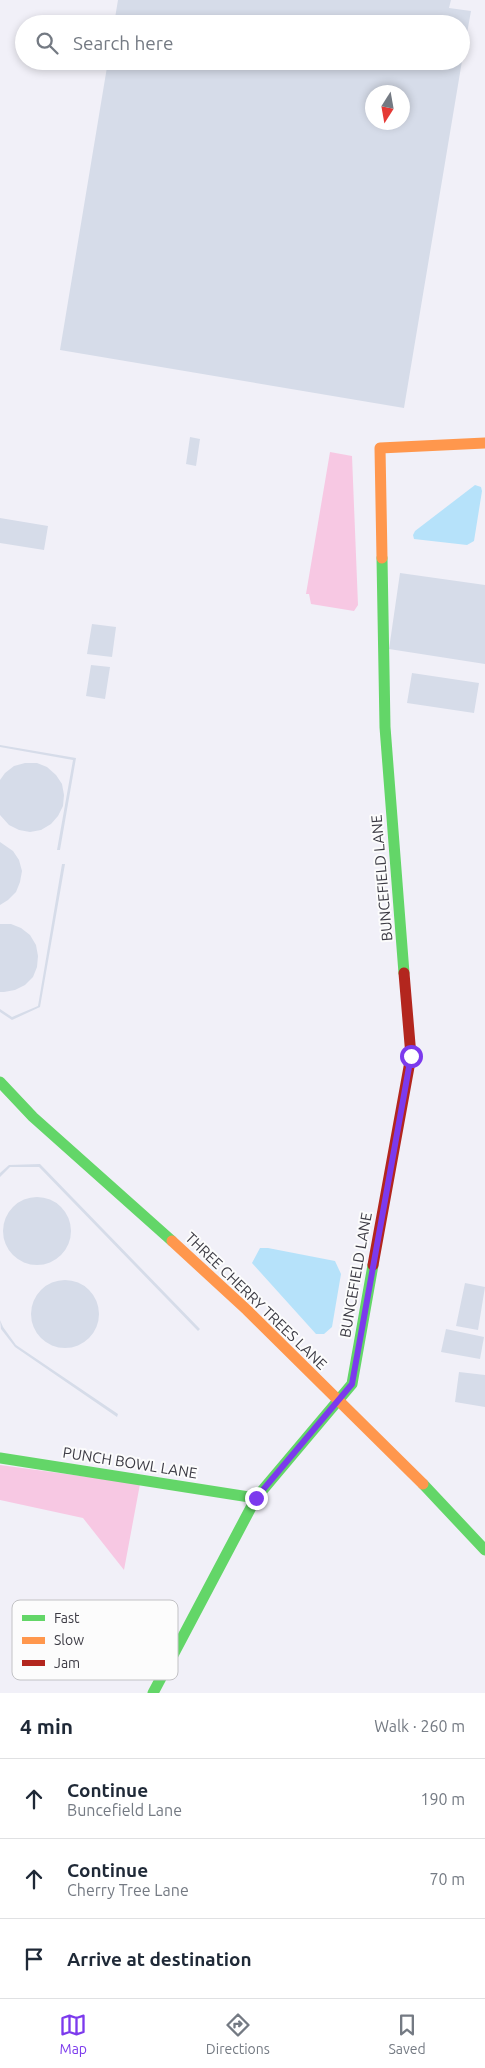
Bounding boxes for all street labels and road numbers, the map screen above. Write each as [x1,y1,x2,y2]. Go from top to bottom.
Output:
street label: BUNCEFIELD LANE [368,814,395,942]
street label: BUNCEFIELD LANE [336,1211,375,1339]
street label: THREE CHERRY TREES LANE [182,1229,331,1373]
street label: PUNCH BOWL LANE [62,1443,199,1482]

